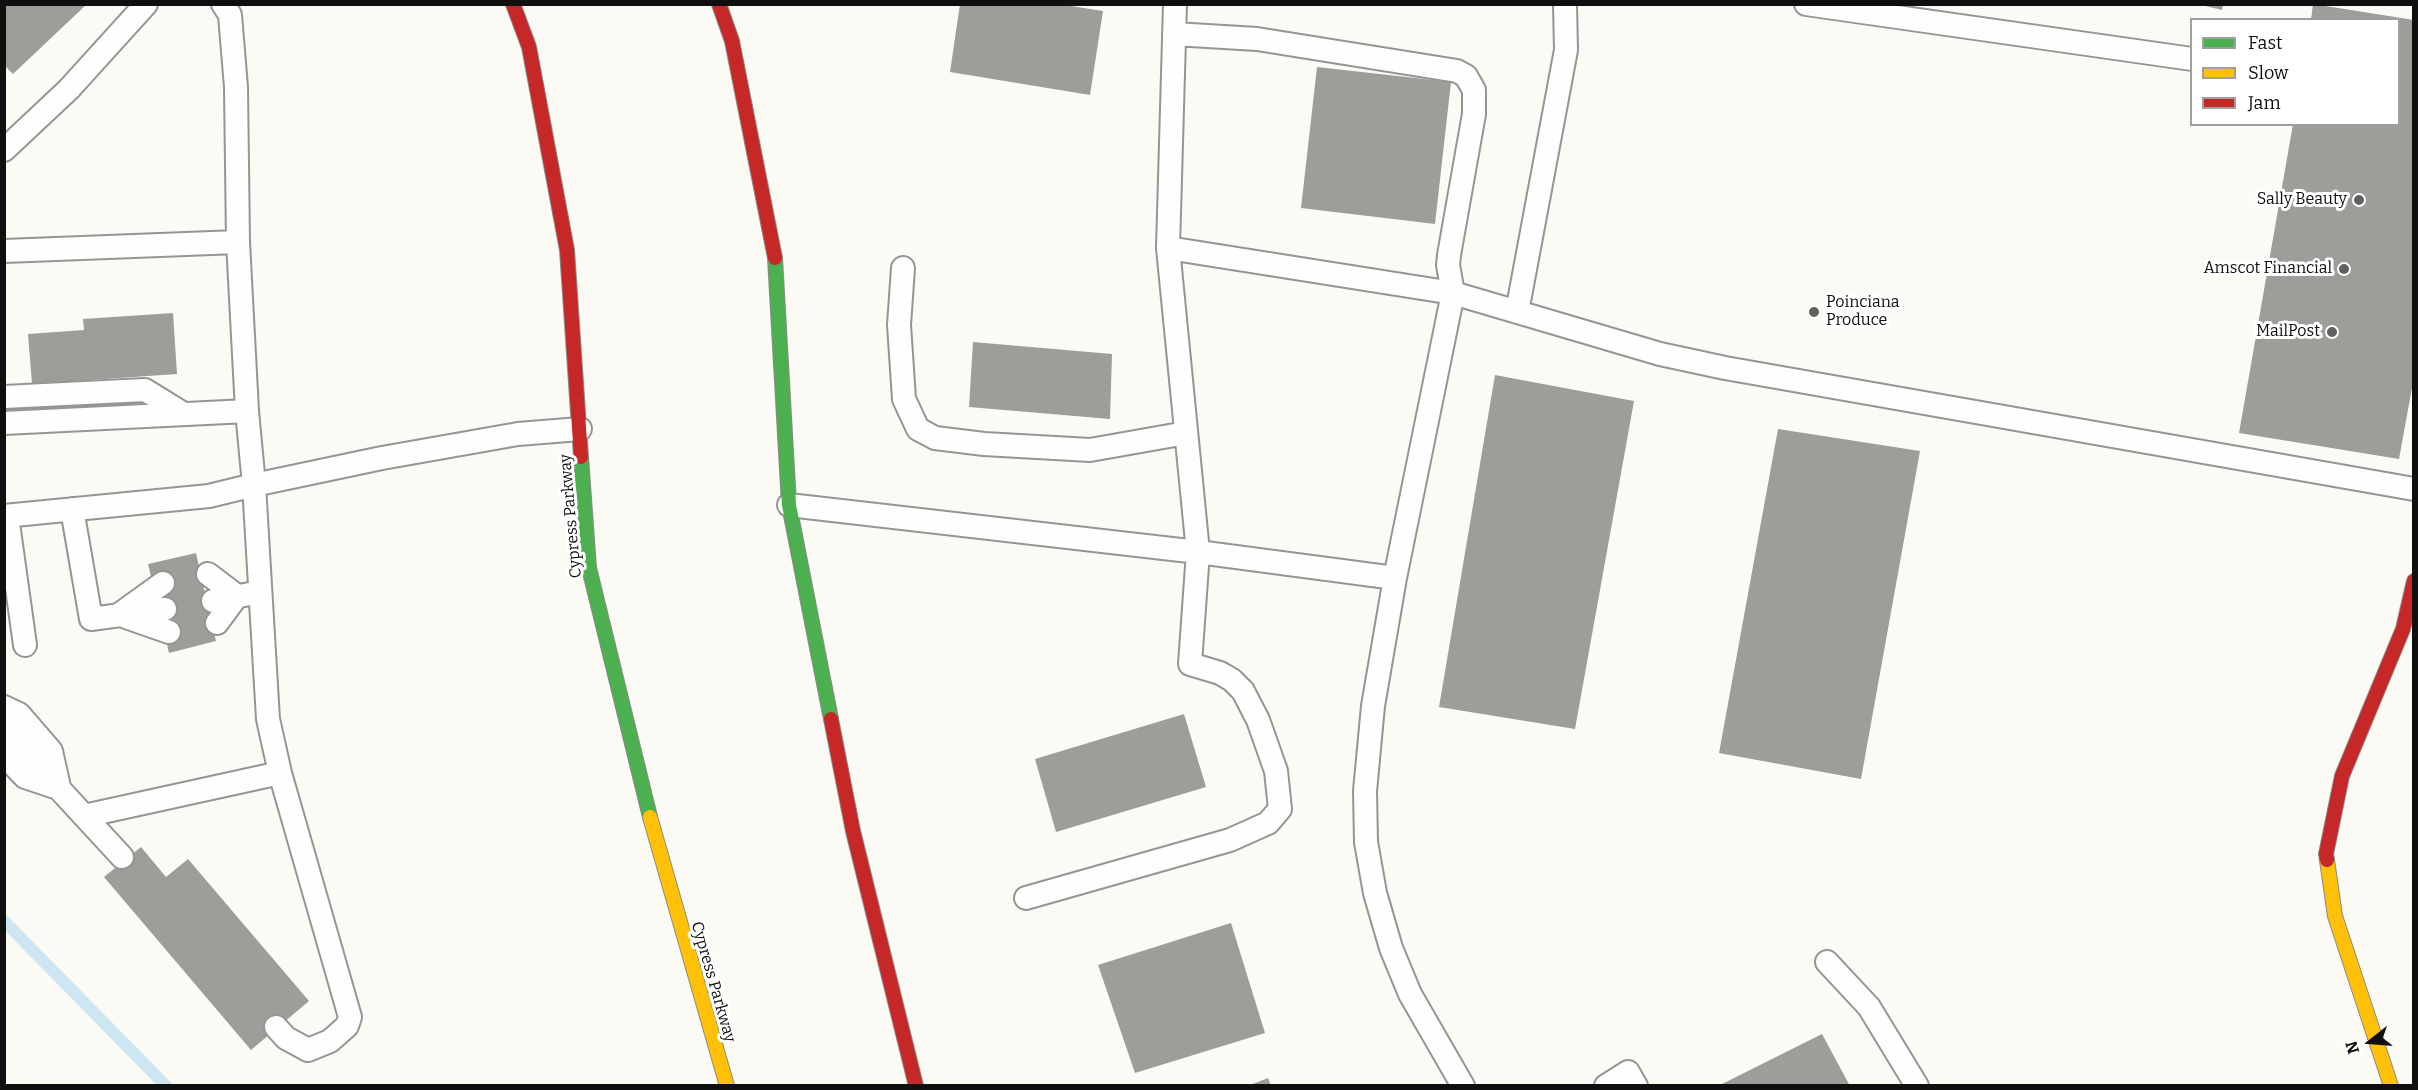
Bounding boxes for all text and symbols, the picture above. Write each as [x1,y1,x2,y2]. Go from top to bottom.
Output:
legend [2190,18,2400,126]
text: Fast [2248,32,2283,54]
text: Slow [2248,62,2288,84]
text: Jam [2248,92,2281,114]
place label: Sally Beauty [2257,190,2347,210]
marker: Sally Beauty [2352,193,2366,207]
place label: Amscot Financial [2204,259,2332,279]
marker: Amscot Financial [2337,262,2351,276]
place label: Poinciana Produce [1826,293,1900,331]
marker: Poinciana Produce [1807,305,1821,319]
place label: MailPost [2256,322,2320,342]
marker: MailPost [2325,325,2339,339]
street label: Cypress Parkway [556,453,586,579]
street label: Cypress Parkway [687,919,739,1045]
north arrow [2340,1012,2400,1072]
text: N [2341,1039,2363,1056]

